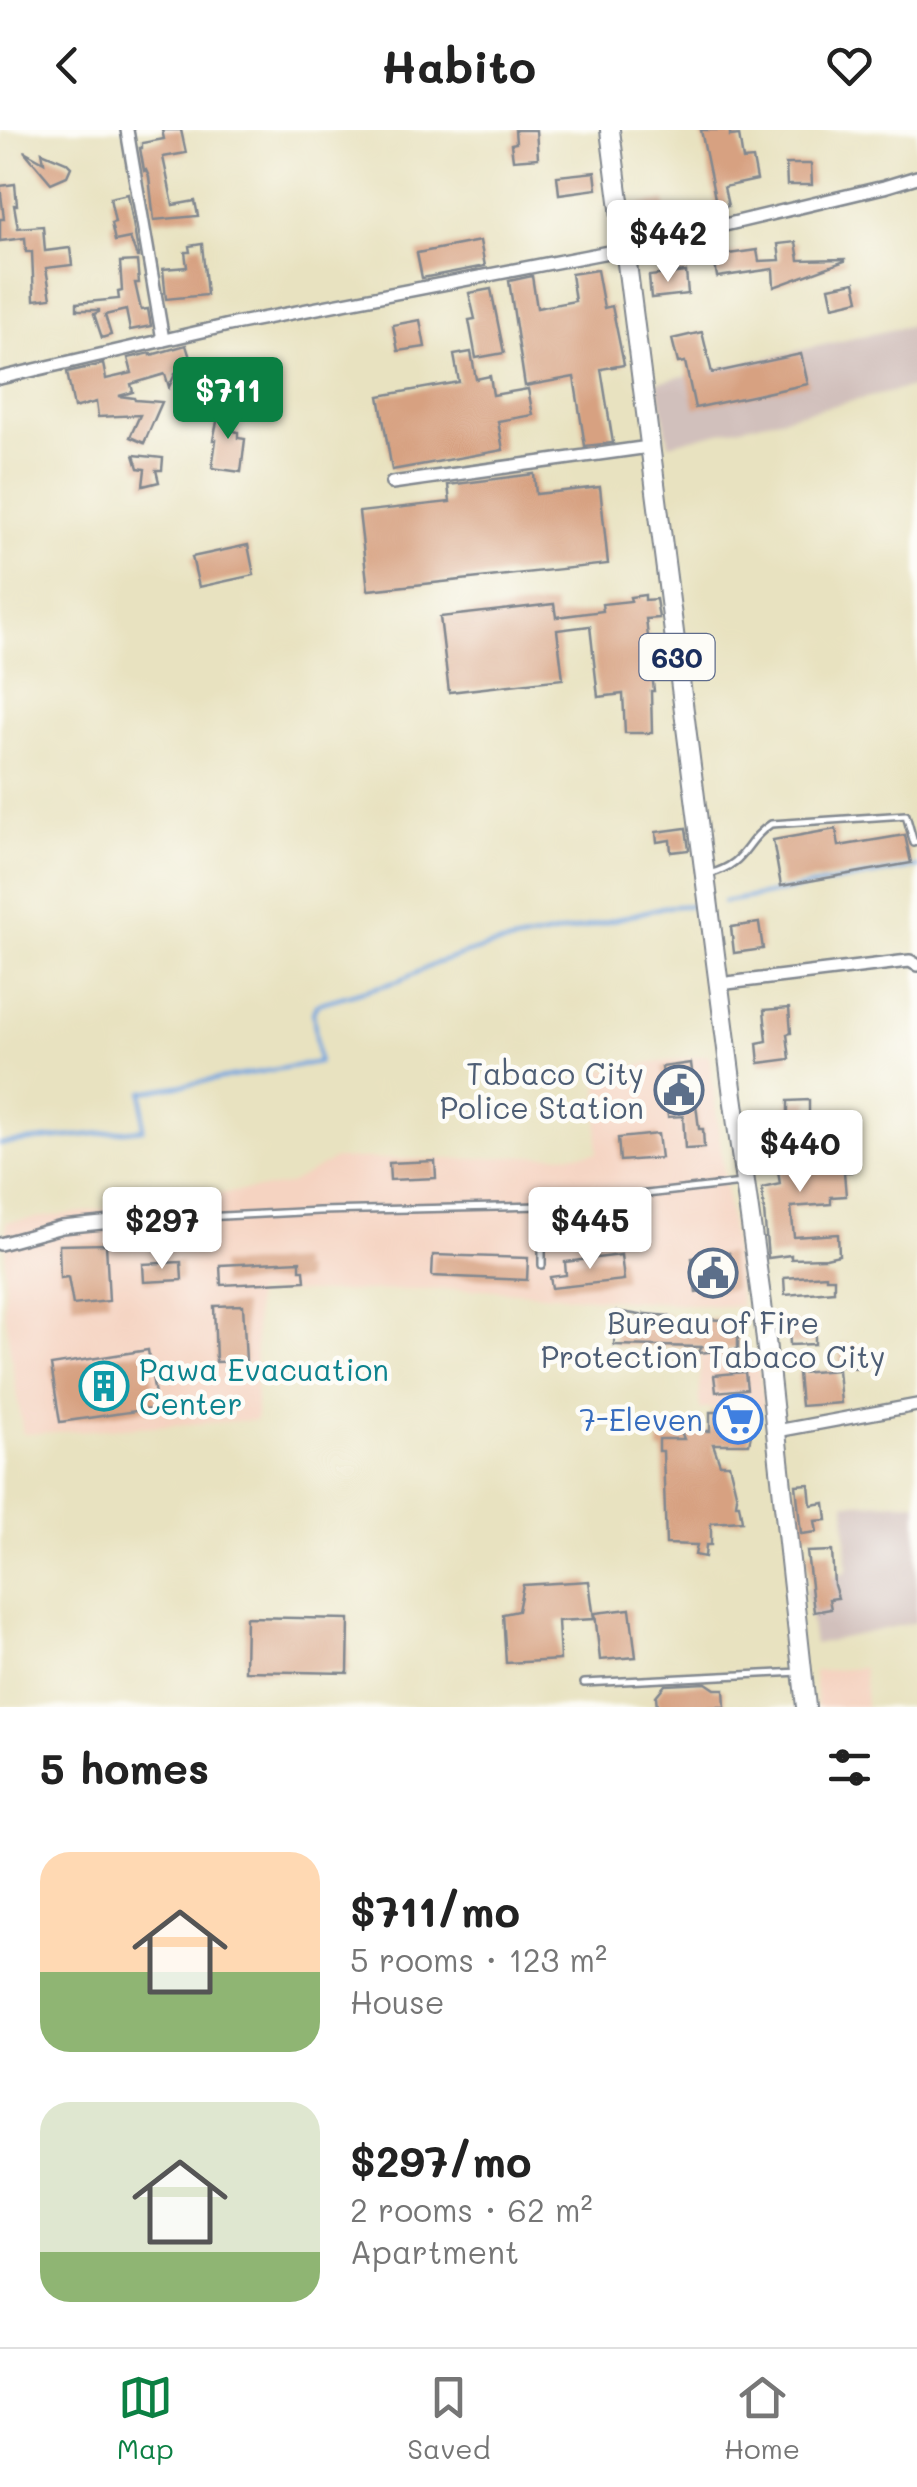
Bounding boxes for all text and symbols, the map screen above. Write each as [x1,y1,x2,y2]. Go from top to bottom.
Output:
text: Habito [381,36,536,94]
icon: back [40,38,95,93]
icon: heart [822,38,877,93]
pin: $442 [609,200,727,285]
text: $442 [629,211,707,253]
pin: $711 [169,357,287,442]
text: $711 [195,368,261,410]
road number: 630 [640,634,714,680]
place label: Tabaco City Police Station [440,1053,644,1127]
public building icon: Tabaco City Police Station [653,1064,705,1116]
pin: $440 [741,1110,859,1195]
text: $440 [760,1121,840,1163]
pin: $297 [103,1187,221,1272]
pin: $445 [531,1187,649,1272]
text: $297 [125,1198,199,1240]
text: $445 [550,1198,630,1240]
public building icon: Bureau of Fire Protection Tabaco City [687,1247,739,1299]
place label: Bureau of Fire Protection Tabaco City [541,1302,885,1376]
place label: Pawa Evacuation Center [139,1349,389,1423]
building icon: Pawa Evacuation Center [78,1360,130,1412]
supermarket icon: 7-Eleven [712,1393,764,1445]
place label: 7-Eleven [579,1399,703,1439]
text: 5 homes [40,1740,209,1795]
icon: filters [822,1740,877,1795]
text: $711/mo [350,1883,520,1938]
icon: home [120,1892,240,2012]
text: 5 rooms · 123 m² [350,1938,607,1980]
text: House [350,1980,445,2022]
text: $297/mo [350,2133,531,2188]
icon: home [120,2142,240,2262]
text: 2 rooms · 62 m² [350,2188,593,2230]
text: Apartment [350,2230,519,2272]
tab: Map [117,2370,174,2466]
tab: Saved [407,2370,490,2466]
tab: Home [724,2370,800,2466]

